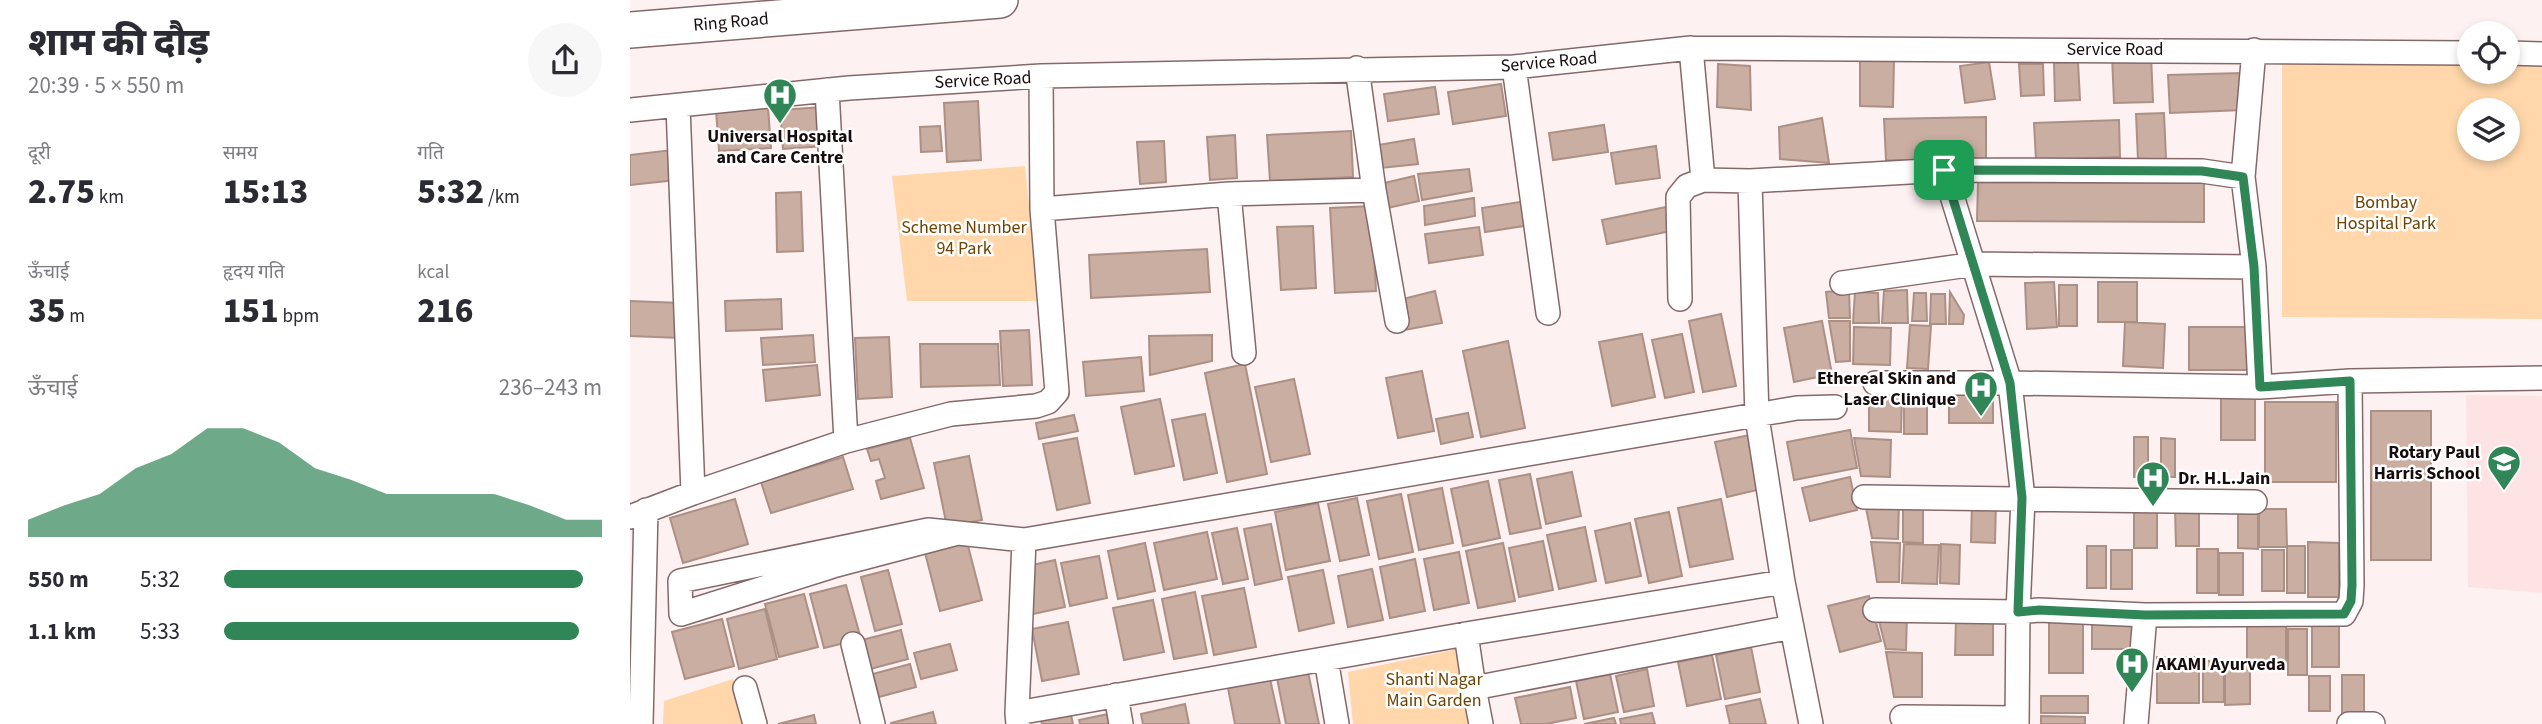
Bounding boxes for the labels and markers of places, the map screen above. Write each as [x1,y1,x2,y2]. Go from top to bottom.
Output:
hospital icon: Universal Hospital and Care Centre [761,76,799,125]
place label: Universal Hospital and Care Centre [707,124,853,170]
pin [1914,140,1974,200]
place label: Ethereal Skin and Laser Clinique [1817,366,1956,412]
hospital icon: Ethereal Skin and Laser Clinique [1962,369,2000,418]
place label: Rotary Paul Harris School [2374,440,2480,486]
school or university icon: Rotary Paul Harris School [2485,443,2523,492]
hospital icon: Dr. H.L.Jain [2134,459,2172,508]
place label: Dr. H.L.Jain [2178,466,2270,491]
hospital icon: AKAMI Ayurveda [2113,645,2151,694]
place label: AKAMI Ayurveda [2155,652,2286,677]

